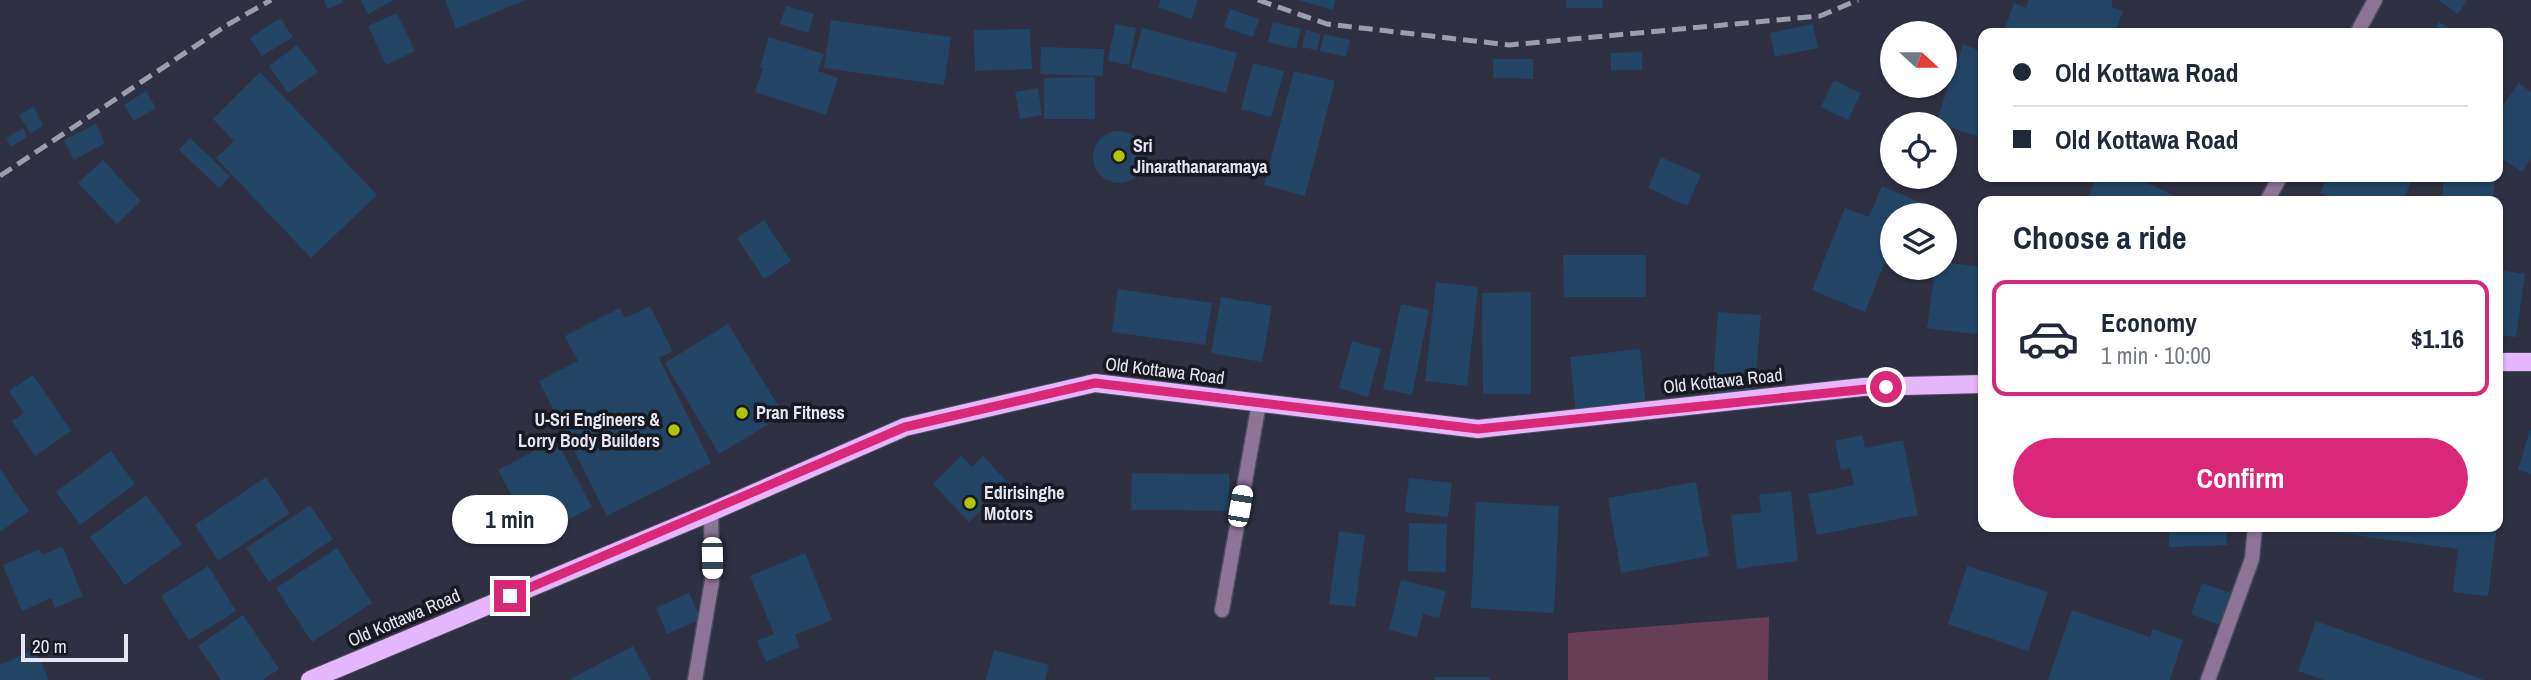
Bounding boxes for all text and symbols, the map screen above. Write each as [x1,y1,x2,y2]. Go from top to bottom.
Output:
north arrow [1880,21,1956,98]
map controls [1880,21,1957,280]
text: Old Kottawa Road [2055,55,2239,90]
button: locate [1880,112,1957,189]
text: Old Kottawa Road [2055,122,2239,157]
place label: Sri Jinarathanaramaya [1133,133,1268,179]
marker: Sri Jinarathanaramaya [1111,148,1127,164]
button: layers [1880,203,1957,280]
text: Choose a ride [2013,216,2187,259]
text: Economy [2101,305,2197,340]
icon: car [2017,307,2080,370]
text: $1.16 [2411,321,2464,356]
text: 1 min · 10:00 [2101,340,2211,371]
street label: Old Kottawa Road [1104,351,1226,390]
street label: Old Kottawa Road [1662,362,1784,399]
route start [1870,371,1902,403]
place label: Pran Fitness [756,400,845,425]
marker: Pran Fitness [734,405,750,421]
place label: U-Sri Engineers & Lorry Body Builders [518,407,660,453]
marker: U-Sri Engineers & Lorry Body Builders [666,422,682,438]
button: Confirm [2013,438,2468,518]
place label: Edirisinghe Motors [984,480,1064,526]
car [1227,483,1254,529]
callout: 1 min [452,494,568,544]
marker: Edirisinghe Motors [962,495,978,511]
text: 1 min [485,504,535,535]
car [702,537,723,579]
route end [494,580,526,612]
street label: Old Kottawa Road [344,583,464,652]
scale bar [21,631,128,663]
text: 20 m [32,633,67,659]

